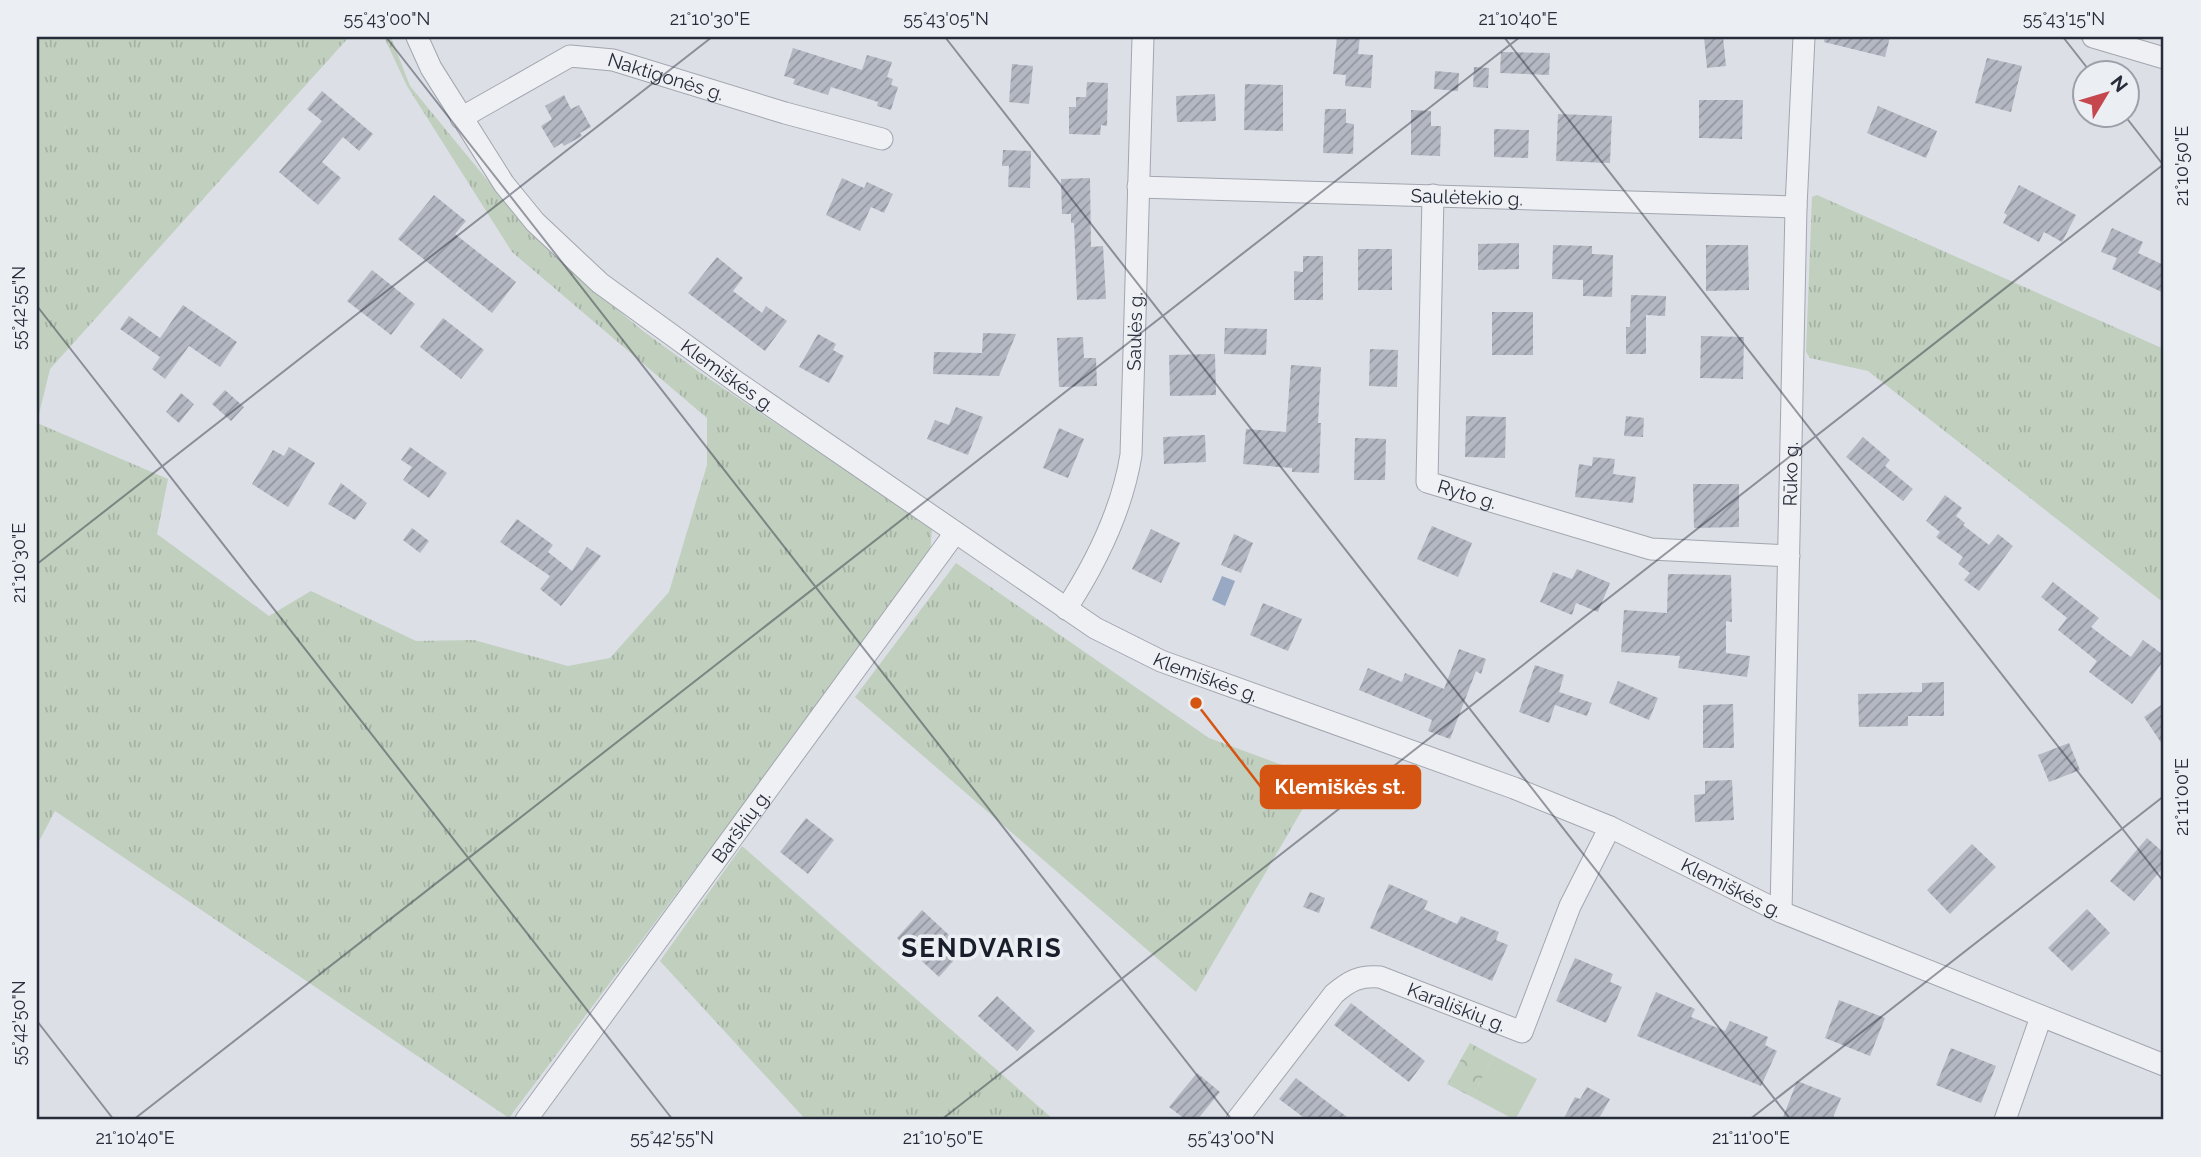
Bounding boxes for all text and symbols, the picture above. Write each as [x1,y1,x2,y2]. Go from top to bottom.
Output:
text: 55°43'00"N [344,8,430,29]
text: 21°10'30"E [670,8,750,29]
text: 55°43'05"N [903,8,989,29]
text: 21°10'40"E [1478,8,1558,29]
text: 55°43'15"N [2023,8,2105,29]
street label: Naktigonės g. [605,48,727,105]
north arrow [2072,60,2142,130]
text: N [2106,71,2133,96]
text: 21°10'50"E [2171,126,2192,206]
street label: Saulėtekio g. [1410,184,1523,210]
text: 55°42'55"N [8,266,29,350]
street label: Saulės g. [1122,292,1147,371]
street label: Klemiškės g. [677,335,779,416]
street label: Rūko g. [1779,442,1802,507]
street label: Ryto g. [1435,475,1499,513]
text: 21°10'30"E [8,523,29,603]
street label: Klemiškės g. [1150,648,1261,706]
text: 21°11'00"E [2171,758,2192,836]
callout: Klemiškės st. [1261,766,1420,808]
text: Klemiškės st. [1275,774,1405,799]
street label: Barškių g. [707,785,775,867]
street label: Klemiškės g. [1678,853,1785,922]
district label: SENDVARIS [901,933,1063,963]
street label: Karališkių g. [1404,978,1509,1036]
text: 55°42'50"N [8,980,29,1066]
text: 21°10'40"E [95,1127,175,1148]
text: 55°42'55"N [630,1127,714,1148]
text: 21°10'50"E [903,1127,983,1148]
text: 55°43'00"N [1188,1127,1274,1148]
text: 21°11'00"E [1712,1127,1790,1148]

